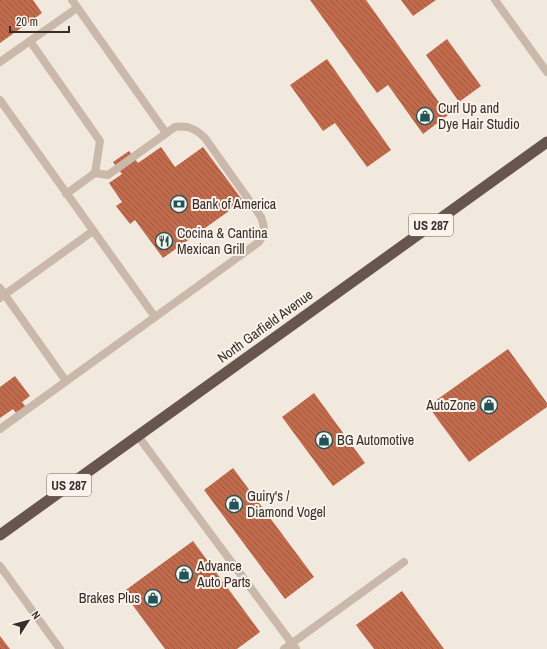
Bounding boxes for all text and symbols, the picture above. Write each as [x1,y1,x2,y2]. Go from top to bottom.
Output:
scale bar [10,8,69,34]
text: 20 m [16,14,38,30]
place label: Curl Up and Dye Hair Studio [438,99,520,133]
shop icon: Curl Up and Dye Hair Studio [415,106,435,126]
bank icon: Bank of America [169,194,189,214]
place label: Bank of America [192,195,277,213]
road number: US 287 [409,214,453,236]
place label: Cocina & Cantina Mexican Grill [177,224,268,258]
restaurant icon: Cocina & Cantina Mexican Grill [154,231,174,251]
street label: North Garfield Avenue [214,285,316,367]
shop icon: AutoZone [479,395,499,415]
place label: AutoZone [425,396,476,414]
shop icon: BG Automotive [314,430,334,450]
place label: BG Automotive [337,431,414,449]
road number: US 287 [47,474,91,496]
place label: Guiry's / Diamond Vogel [247,487,326,521]
shop icon: Guiry's / Diamond Vogel [224,494,244,514]
place label: Advance Auto Parts [196,557,251,591]
shop icon: Advance Auto Parts [174,564,194,584]
shop icon: Brakes Plus [143,588,163,608]
place label: Brakes Plus [79,589,140,607]
north arrow [8,601,48,641]
text: N [29,608,44,622]

